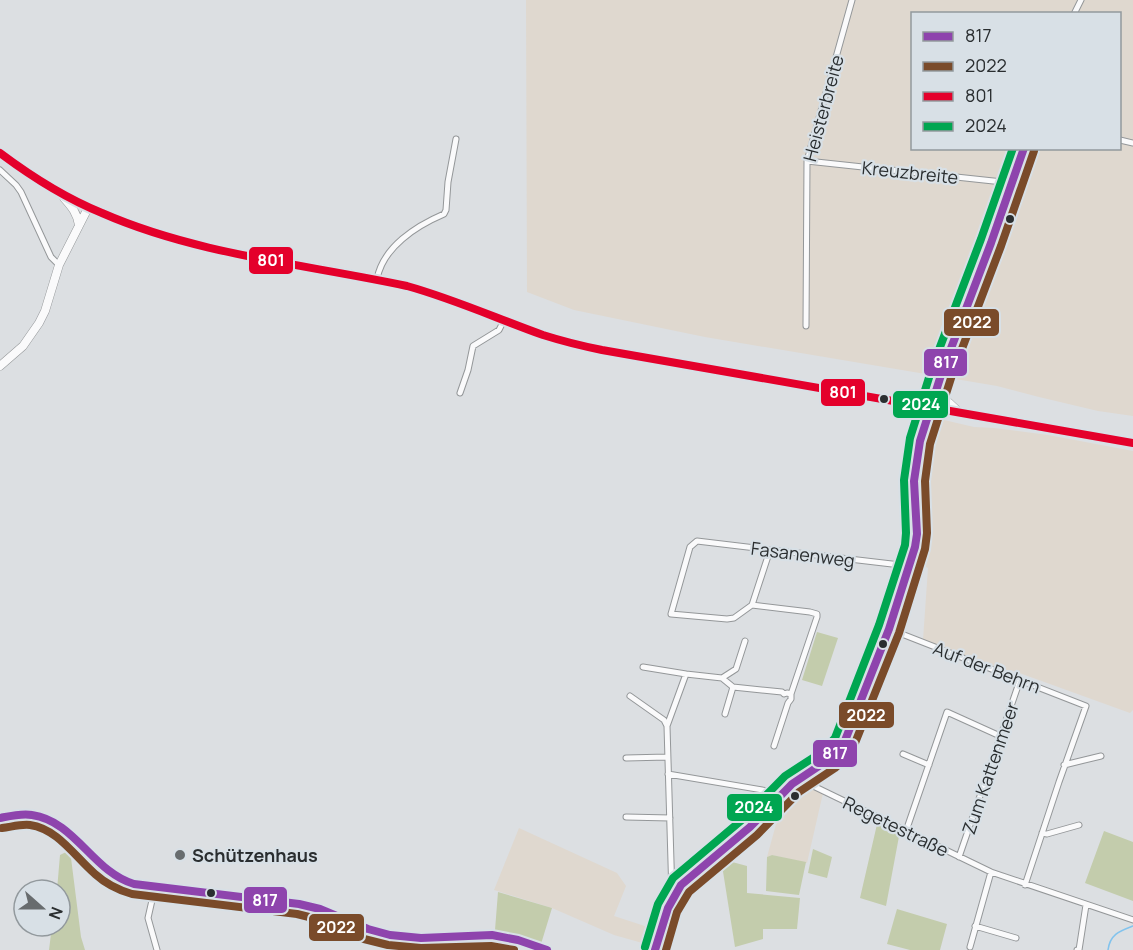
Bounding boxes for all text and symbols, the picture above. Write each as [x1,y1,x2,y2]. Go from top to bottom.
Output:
legend [911,12,1121,150]
text: 817 [965,23,992,47]
street label: Heisterbreite [797,52,849,164]
text: 2022 [965,53,1007,77]
text: 801 [965,83,993,107]
text: 2024 [965,113,1007,137]
street label: Kreuzbreite [861,155,959,189]
unlabelled marker [1004,213,1016,225]
line badge: 801 [248,246,294,275]
text: 801 [257,249,285,271]
line badge: 2022 [943,308,1000,337]
text: 2022 [952,311,992,333]
line badge: 817 [923,348,968,377]
text: 817 [933,351,959,373]
line badge: 801 [820,378,866,407]
text: 801 [829,381,857,403]
line badge: 2024 [892,390,949,419]
unlabelled marker [878,393,890,405]
text: 2024 [902,393,941,415]
street label: Fasanenweg [750,536,856,572]
street label: Auf der Behrn [930,636,1044,698]
unlabelled marker [877,638,889,650]
street label: Zum Kattenmeer [956,698,1024,837]
line badge: 2022 [838,701,895,729]
text: 2022 [846,704,886,726]
line badge: 817 [812,739,858,768]
text: 817 [822,742,848,764]
unlabelled marker [789,790,801,802]
street label: Regetestraße [839,790,953,862]
line badge: 2024 [726,793,783,822]
text: 2024 [735,796,774,818]
place label: Schützenhaus [192,843,318,867]
marker: Schützenhaus [173,848,187,862]
north arrow [12,878,72,938]
line badge: 817 [243,886,288,914]
unlabelled marker [205,887,217,899]
text: 817 [252,889,278,911]
text: N [44,904,68,923]
line badge: 2022 [308,913,365,942]
text: 2022 [316,916,356,938]

